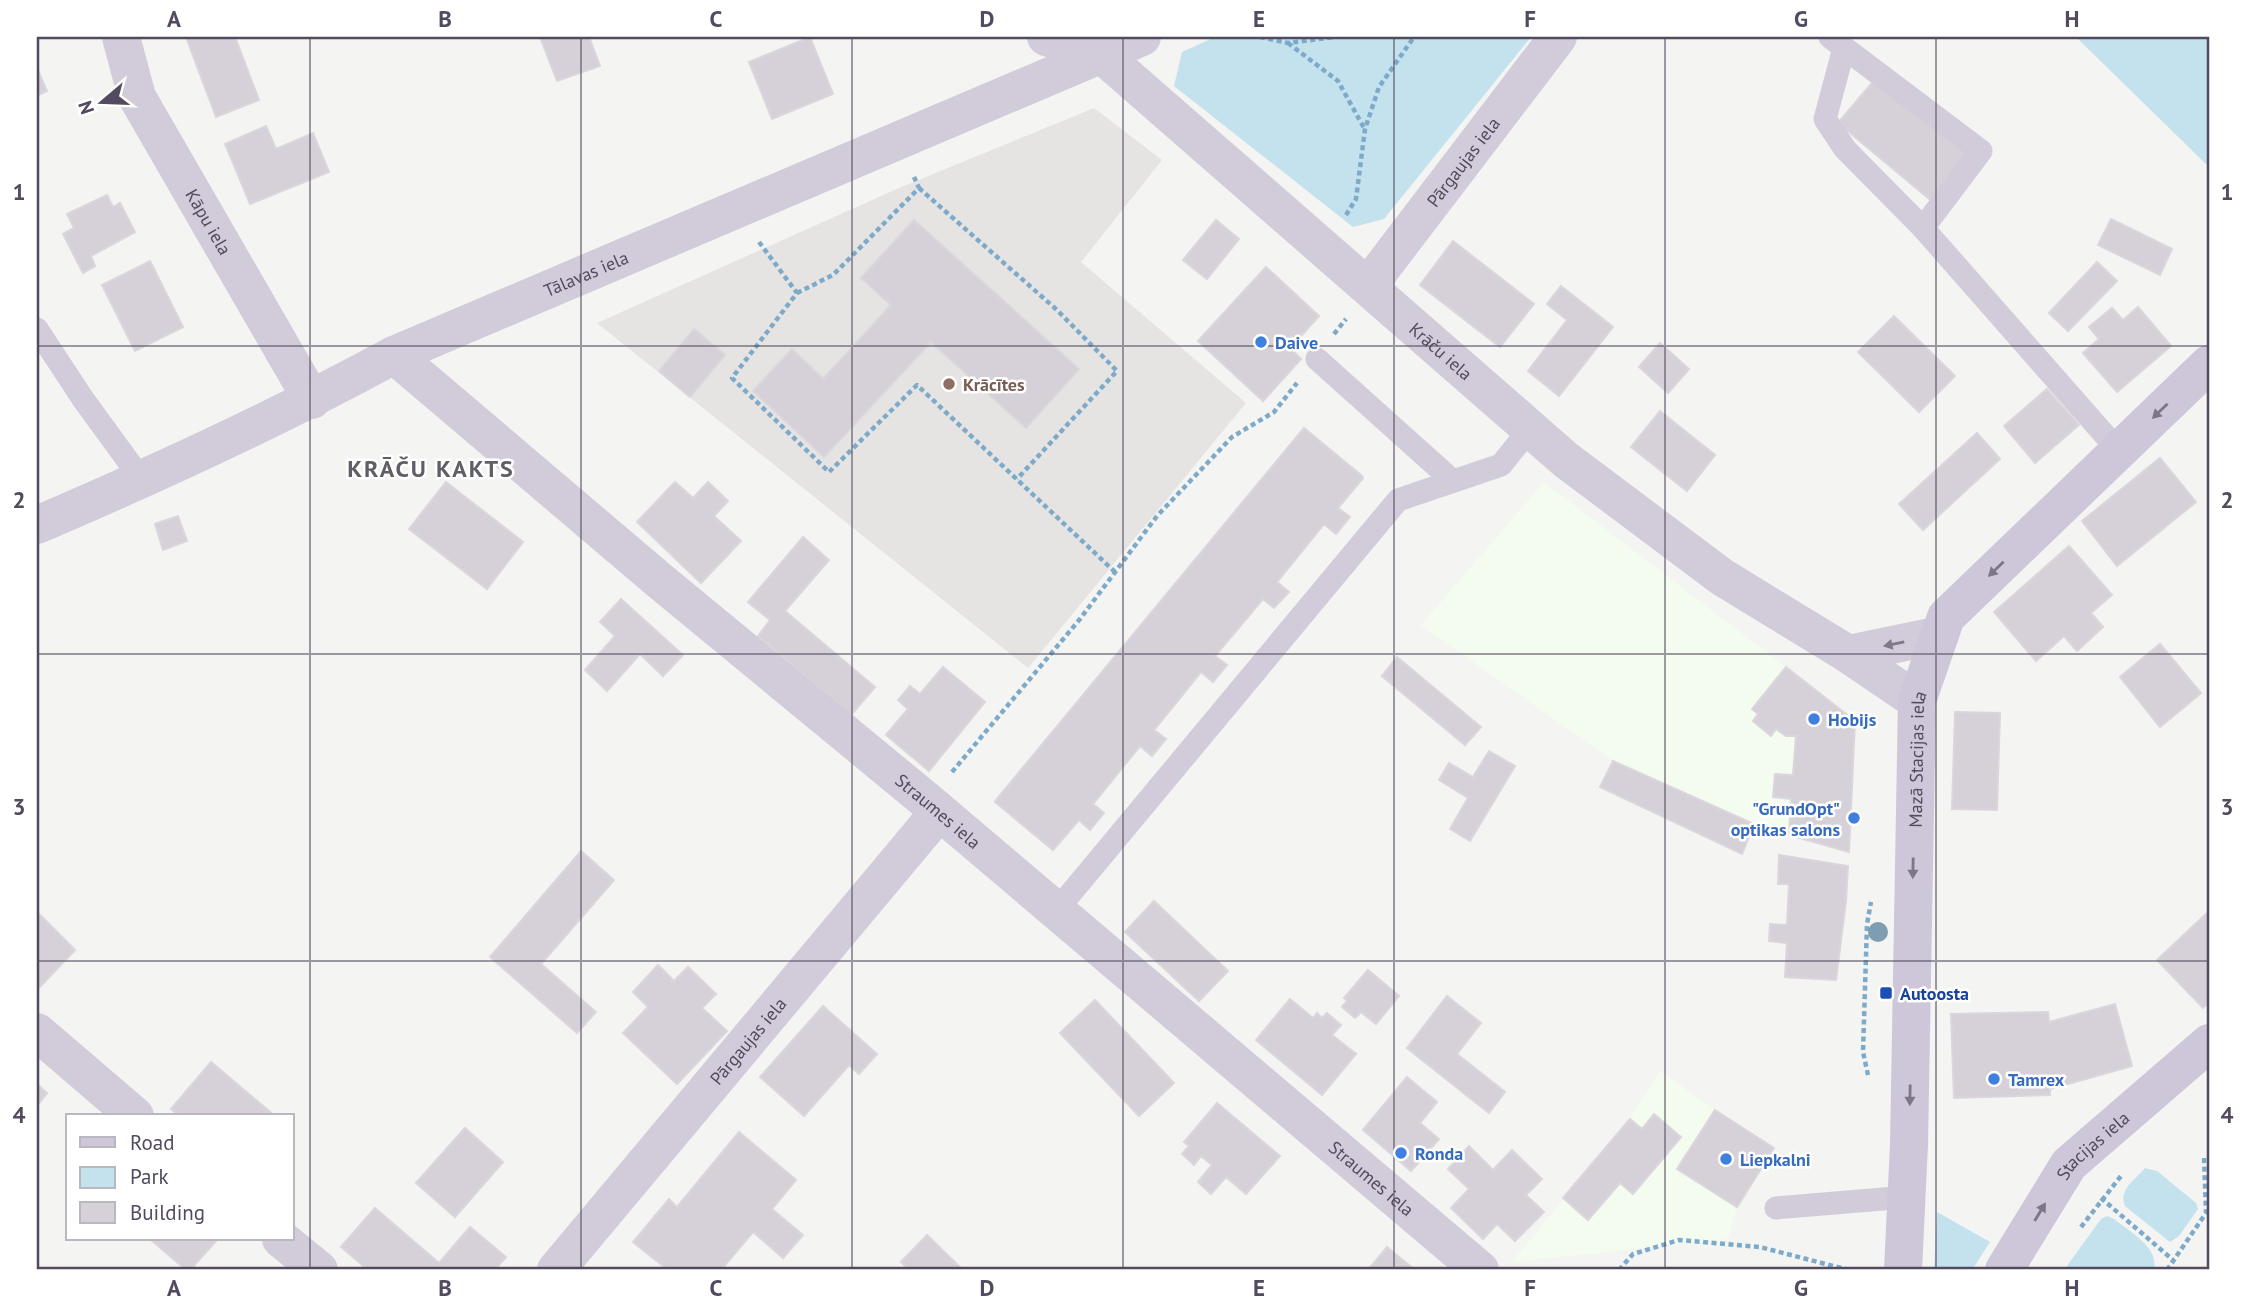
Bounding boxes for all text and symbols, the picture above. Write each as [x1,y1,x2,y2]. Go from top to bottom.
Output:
text: A [167,4,181,33]
text: B [438,4,452,33]
text: C [710,4,723,33]
text: D [980,4,994,33]
text: E [1253,4,1265,33]
text: F [1524,4,1536,33]
text: G [1794,4,1808,33]
text: H [2065,4,2079,33]
north arrow [66,66,136,136]
text: N [73,98,99,117]
street label: Pārgaujas iela [1421,112,1504,211]
text: 1 [12,177,26,206]
text: 1 [2220,177,2234,206]
street label: Kāpu iela [181,185,237,259]
street label: Tālavas iela [540,245,632,302]
street label: Krāču iela [1405,317,1477,385]
place label: Daive [1275,331,1318,354]
marker: Daive [1253,334,1269,350]
place label: Krācītes [963,373,1025,396]
marker: Krācītes [941,376,957,392]
one-way arrow [2151,402,2168,419]
district label: KRĀČU KAKTS [347,453,515,484]
text: 2 [12,485,26,514]
text: 2 [2220,485,2234,514]
one-way arrow [1988,560,2005,576]
one-way arrow [1883,639,1905,650]
street label: Mazā Stacijas iela [1903,688,1931,828]
place label: Hobijs [1828,708,1877,731]
marker: Hobijs [1806,711,1822,727]
street label: Straumes iela [891,768,986,853]
text: 3 [12,792,26,821]
text: 3 [2220,792,2234,821]
place label: "GrundOpt" optikas salons [1731,797,1840,841]
marker: "GrundOpt" optikas salons [1846,810,1862,826]
one-way arrow [1908,857,1919,879]
place label: Autoosta [1900,982,1969,1005]
marker: Autoosta [1878,985,1894,1001]
street label: Pārgaujas iela [705,992,791,1089]
place label: Tamrex [2008,1068,2065,1091]
marker: Tamrex [1986,1071,2002,1087]
one-way arrow [1904,1085,1916,1107]
text: 4 [12,1100,26,1129]
text: 4 [2220,1100,2234,1129]
street label: Stacijas iela [2051,1106,2134,1184]
legend [66,1114,294,1240]
text: Road [130,1129,174,1156]
street label: Straumes iela [1324,1135,1419,1221]
place label: Ronda [1415,1142,1463,1165]
marker: Ronda [1393,1145,1409,1161]
place label: Liepkalni [1740,1148,1811,1171]
marker: Liepkalni [1718,1151,1734,1167]
text: Park [130,1163,169,1190]
text: Building [130,1199,205,1226]
one-way arrow [2033,1202,2046,1222]
text: A [167,1273,181,1302]
text: B [438,1273,452,1302]
text: C [710,1273,723,1302]
text: D [980,1273,994,1302]
text: E [1253,1273,1265,1302]
text: F [1524,1273,1536,1302]
text: G [1794,1273,1808,1302]
text: H [2065,1273,2079,1302]

